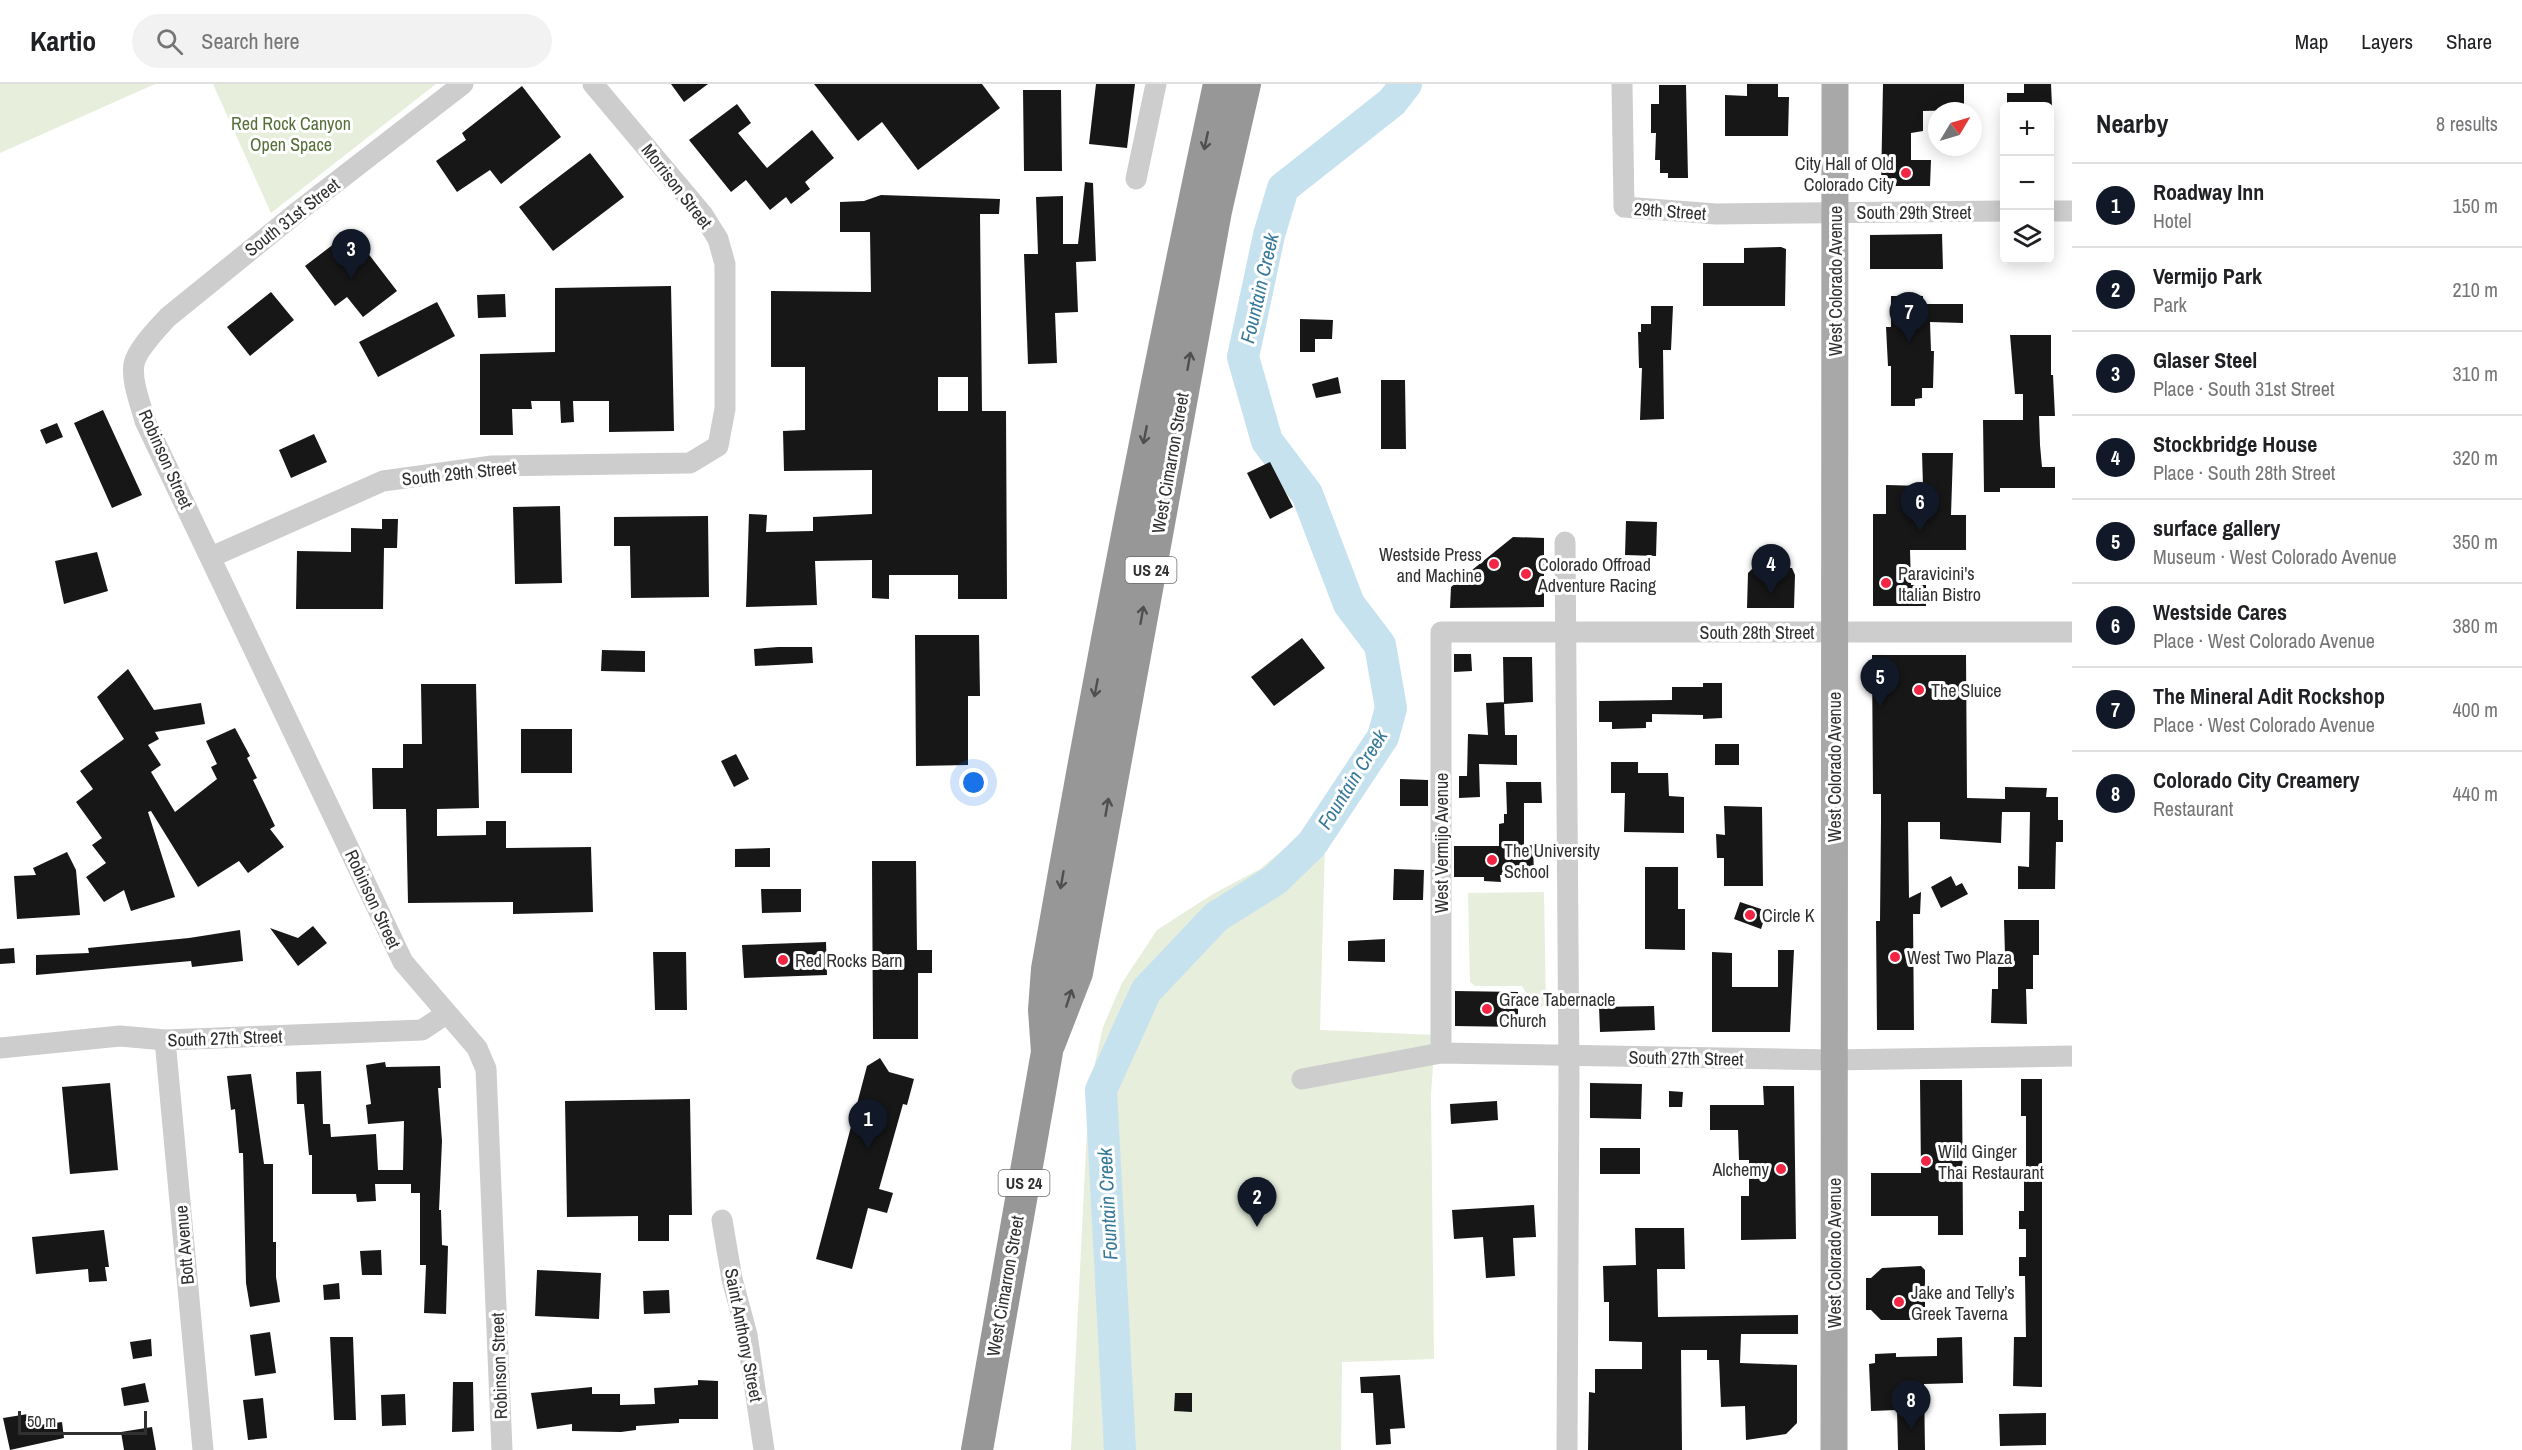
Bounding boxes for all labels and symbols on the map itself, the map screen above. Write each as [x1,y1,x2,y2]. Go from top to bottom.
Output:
north arrow [1928,102,1982,156]
park label: Red Rock Canyon Open Space [231,111,351,157]
one-way arrow [1200,131,1212,150]
street label: Morrison Street [636,138,718,234]
place label: City Hall of Old Colorado City [1795,151,1895,197]
marker: City Hall of Old Colorado City [1899,166,1913,180]
street label: South 31st Street [239,172,345,262]
street label: 29th Street [1633,196,1707,226]
street label: South 29th Street [1857,200,1971,225]
street label: West Colorado Avenue [1823,206,1848,356]
water label: Fountain Creek [1233,229,1285,346]
pin: 3 [332,230,370,279]
pin: 7 [1890,292,1928,342]
one-way arrow [1184,352,1195,372]
street label: West Cimarron Street [1145,391,1195,535]
street label: Robinson Street [133,405,199,513]
one-way arrow [1139,424,1150,444]
street label: South 29th Street [401,455,517,491]
pin: 6 [1900,482,1940,532]
place label: Westside Press and Machine [1379,542,1482,588]
pin: 4 [1752,544,1790,594]
place label: Colorado Offroad Adventure Racing [1537,552,1657,598]
road number: US 24 [1126,557,1176,583]
marker: Westside Press and Machine [1487,557,1501,571]
place label: Paravicini's Italian Bistro [1898,561,1981,607]
marker: Colorado Offroad Adventure Racing [1519,567,1533,581]
marker: Paravicini's Italian Bistro [1879,576,1893,590]
one-way arrow [1137,606,1148,625]
street label: South 28th Street [1700,620,1814,645]
pin: 5 [1860,658,1900,707]
one-way arrow [1090,678,1101,698]
place label: The Sluice [1931,678,2002,703]
marker: The Sluice [1912,683,1926,697]
street label: West Colorado Avenue [1822,692,1847,842]
water label: Fountain Creek [1311,723,1394,834]
your location [959,768,988,797]
street label: West Vermijo Avenue [1429,773,1454,913]
one-way arrow [1102,798,1113,817]
place label: The University School [1504,838,1601,884]
street label: Robinson Street [339,845,407,953]
marker: The University School [1485,853,1499,867]
one-way arrow [1057,870,1068,890]
place label: Circle K [1762,903,1815,928]
marker: Circle K [1743,908,1757,922]
place label: West Two Plaza [1907,945,2012,970]
place label: Red Rocks Barn [795,948,902,973]
marker: West Two Plaza [1888,950,1902,964]
marker: Red Rocks Barn [776,953,790,967]
place label: Grace Tabernacle Church [1499,987,1616,1033]
one-way arrow [1064,989,1075,1008]
marker: Grace Tabernacle Church [1480,1002,1494,1016]
street label: South 27th Street [167,1024,283,1052]
street label: South 27th Street [1628,1044,1744,1072]
pin: 1 [848,1100,888,1149]
place label: Wild Ginger Thai Restaurant [1938,1139,2044,1185]
water label: Fountain Creek [1091,1146,1123,1261]
marker: Wild Ginger Thai Restaurant [1919,1154,1933,1168]
place label: Alchemy [1711,1157,1770,1182]
marker: Alchemy [1774,1162,1788,1176]
road number: US 24 [998,1170,1050,1196]
pin: 2 [1238,1178,1276,1227]
street label: West Colorado Avenue [1822,1178,1847,1328]
street label: Bott Avenue [168,1204,200,1286]
street label: West Cimarron Street [980,1214,1030,1358]
street label: Saint Anthony Street [719,1266,769,1404]
place label: Jake and Telly’s Greek Taverna [1911,1280,2015,1326]
marker: Jake and Telly’s Greek Taverna [1892,1295,1906,1309]
street label: Robinson Street [485,1312,513,1420]
pin: 8 [1892,1380,1930,1430]
scale bar [18,1408,147,1436]

